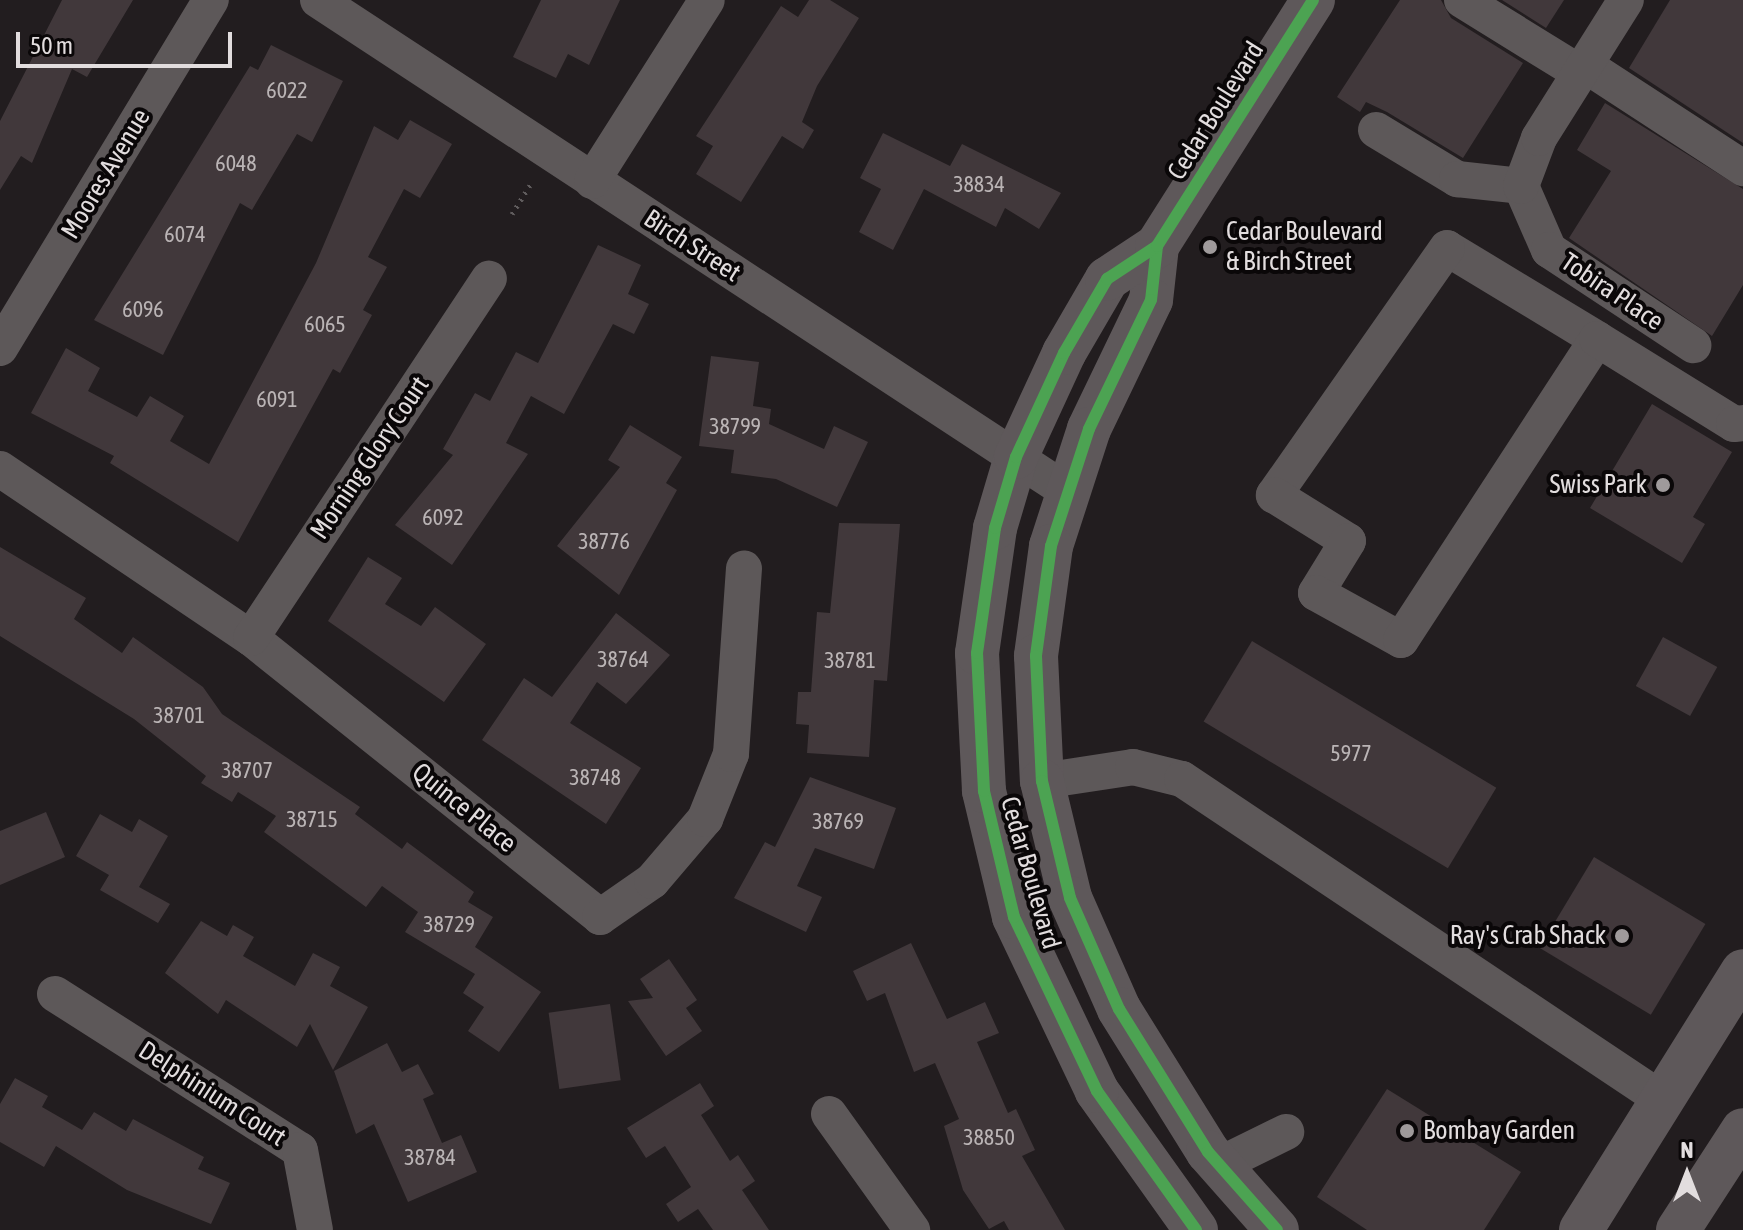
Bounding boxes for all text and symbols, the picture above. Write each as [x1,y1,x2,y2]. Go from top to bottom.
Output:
scale bar [20,16,236,66]
text: 50 m [30,32,73,59]
street label: Cedar Boulevard [1161,36,1271,186]
house number: 6022 [266,78,308,104]
street label: Moores Avenue [55,103,157,245]
house number: 6048 [215,151,257,177]
house number: 38834 [953,172,1005,198]
street label: Birch Street [638,203,746,289]
place label: Cedar Boulevard & Birch Street [1226,216,1383,278]
house number: 6074 [164,222,206,248]
marker: Cedar Boulevard & Birch Street [1201,238,1219,256]
street label: Tobira Place [1555,247,1669,337]
house number: 6096 [122,297,164,323]
house number: 6065 [304,312,346,338]
street label: Morning Glory Court [304,371,436,545]
house number: 6091 [256,387,298,413]
house number: 38799 [709,414,761,440]
place label: Swiss Park [1550,469,1647,501]
marker: Swiss Park [1654,476,1672,494]
house number: 6092 [422,505,464,531]
house number: 38776 [578,529,630,555]
house number: 38764 [597,647,649,673]
house number: 38781 [824,648,876,674]
house number: 38701 [153,703,205,729]
house number: 5977 [1330,741,1372,767]
street label: Quince Place [406,757,522,859]
house number: 38707 [221,758,273,784]
house number: 38748 [569,765,621,791]
street label: Cedar Boulevard [993,793,1067,953]
house number: 38715 [286,807,338,833]
house number: 38769 [812,809,864,835]
house number: 38729 [423,912,475,938]
place label: Ray's Crab Shack [1450,920,1606,952]
marker: Ray's Crab Shack [1613,927,1631,945]
street label: Delphinium Court [133,1035,291,1153]
place label: Bombay Garden [1423,1115,1575,1147]
marker: Bombay Garden [1398,1122,1416,1140]
house number: 38850 [963,1125,1015,1151]
north arrow [1647,1134,1727,1214]
text: N [1681,1137,1693,1163]
house number: 38784 [404,1145,456,1171]

